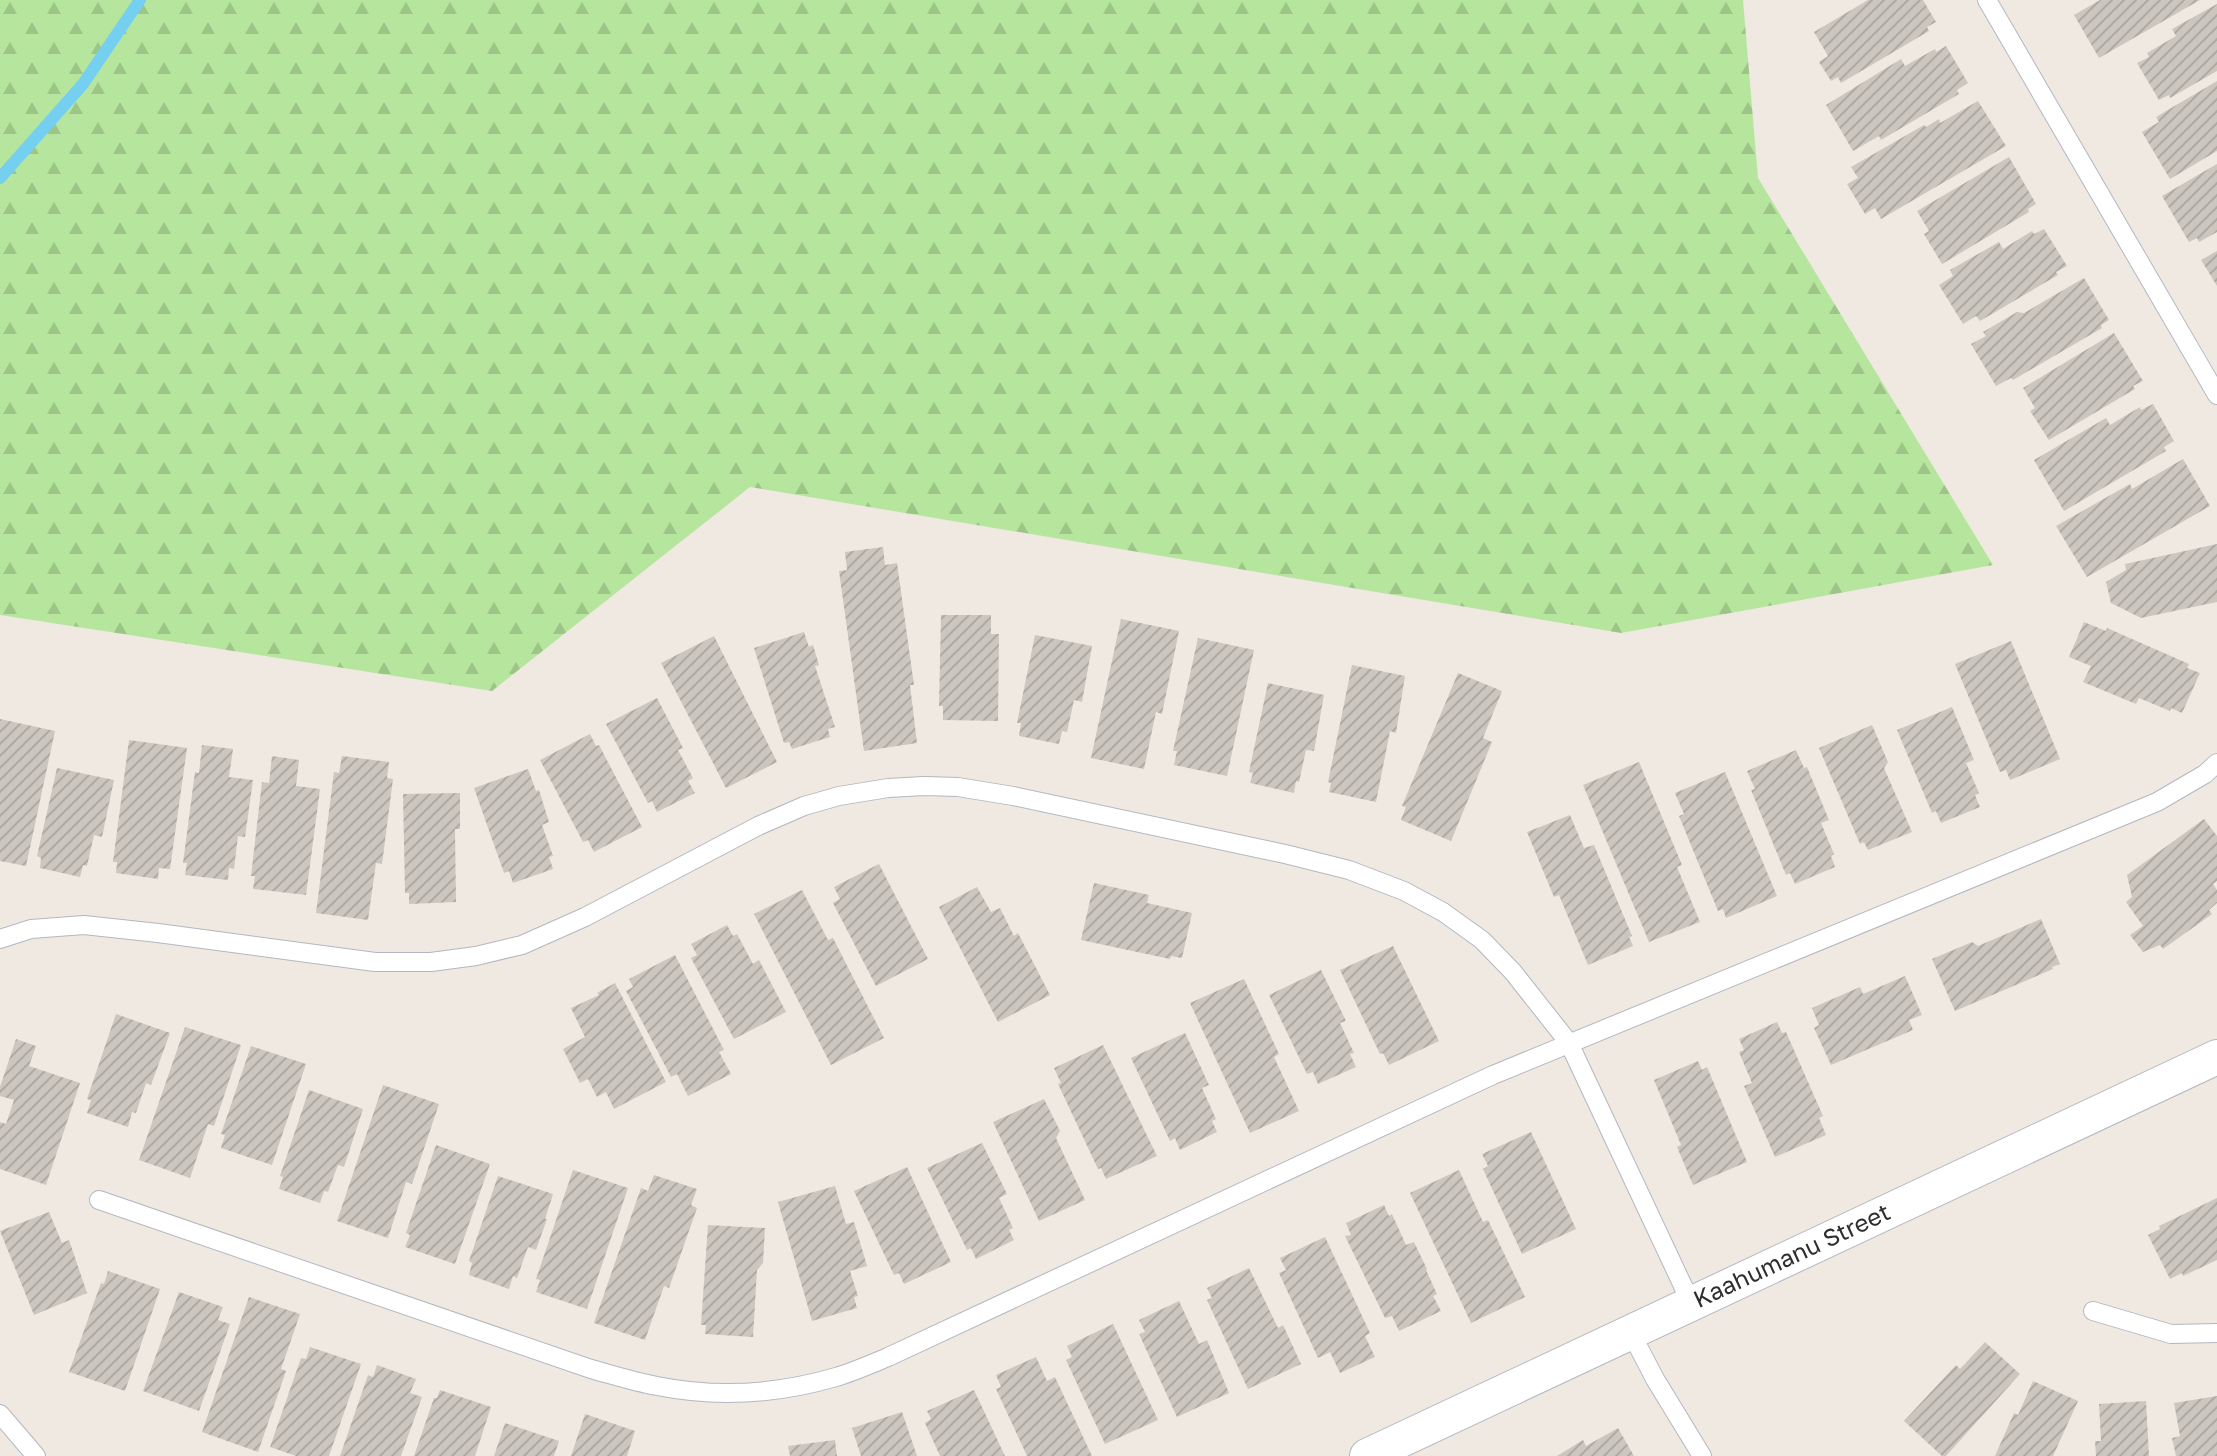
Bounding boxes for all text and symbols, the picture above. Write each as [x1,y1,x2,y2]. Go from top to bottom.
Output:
street label: Kaahumanu Street [1688,1196,1894,1313]

